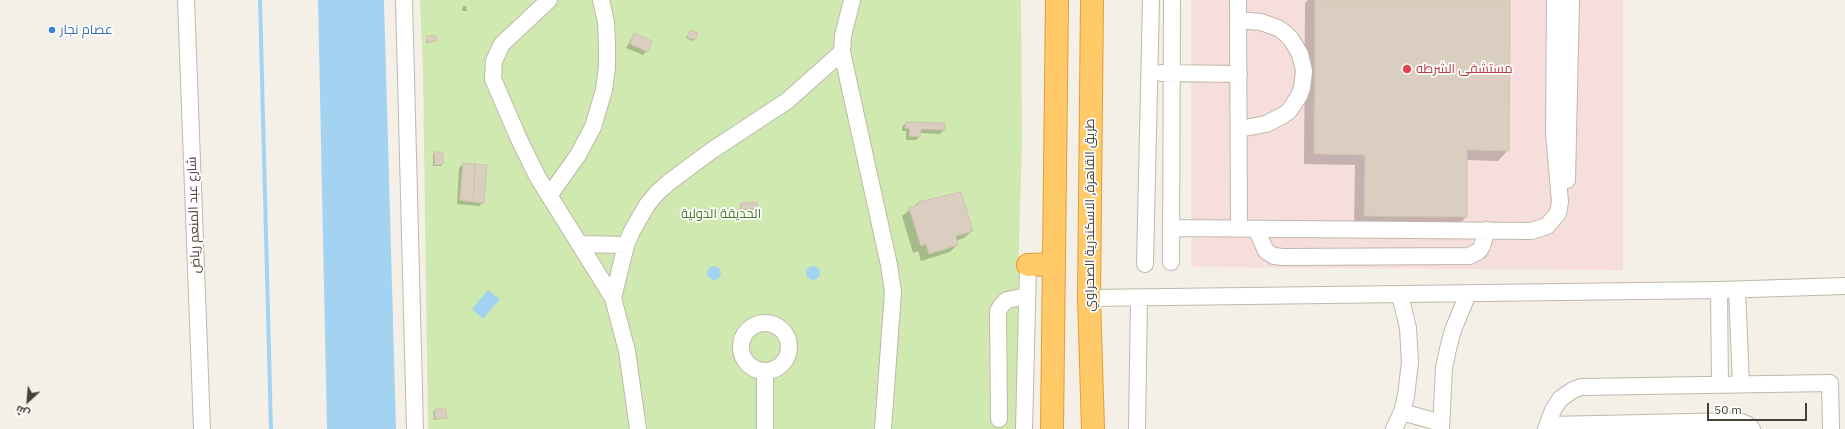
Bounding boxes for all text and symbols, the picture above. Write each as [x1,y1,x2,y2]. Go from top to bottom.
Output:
place label: عصام نجار [60,22,112,38]
marker: عصام نجار [47,25,57,35]
place label: مستشفى الشرطه [1416,61,1512,77]
marker: مستشفى الشرطه [1401,63,1413,75]
street label: طريق القاهرة, الاسكندرية الصحراوي [1082,118,1098,312]
street label: شارع عبد المنعم رياض [184,156,204,274]
park label: الحديقة الدولية [681,206,761,222]
north arrow [8,381,48,421]
scale bar [1709,395,1809,421]
text: ش [13,402,32,421]
text: 50 m [1714,402,1742,417]

